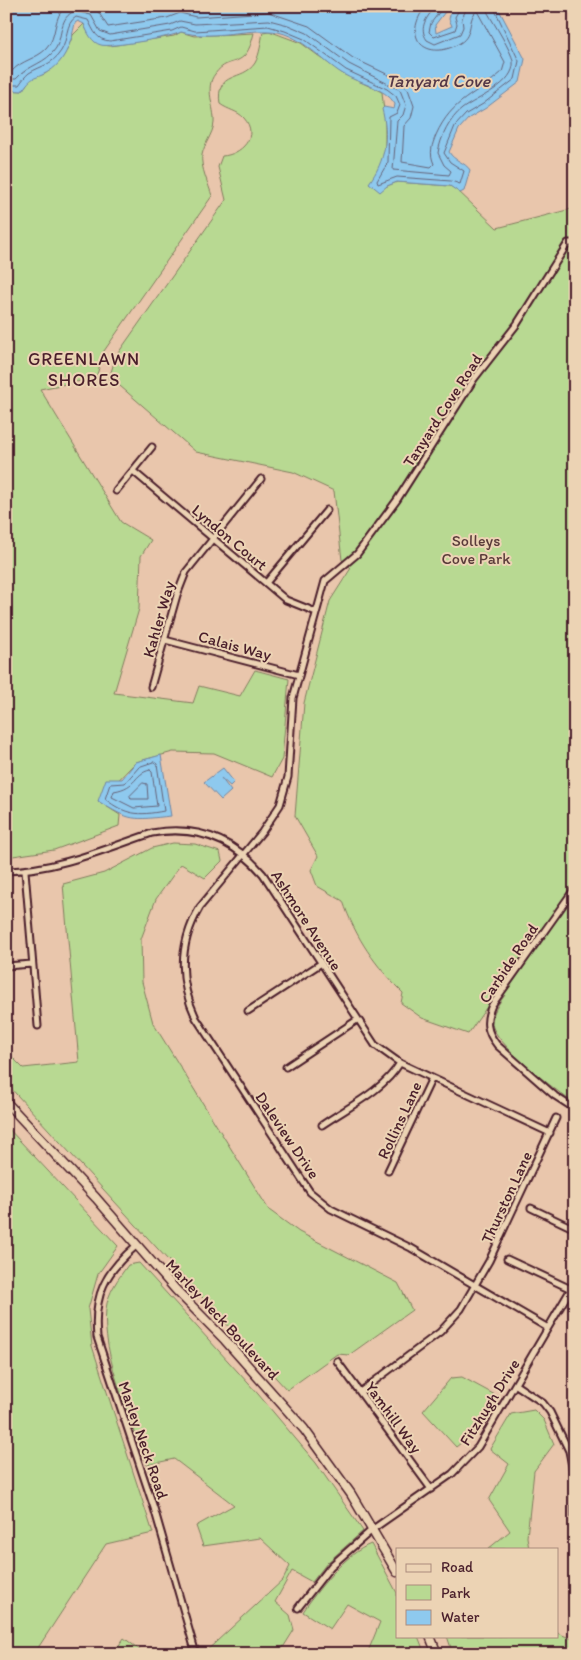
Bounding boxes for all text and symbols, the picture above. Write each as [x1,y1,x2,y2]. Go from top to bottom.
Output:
water label: Tanyard Cove [386,70,491,92]
district label: GREENLAWN SHORES [28,348,140,391]
street label: Tanyard Cove Road [399,350,486,470]
street label: Lyndon Court [188,500,271,574]
park label: Solleys Cove Park [442,531,511,568]
street label: Kahler Way [138,578,179,660]
street label: Calais Way [196,627,274,664]
street label: Ashmore Avenue [267,867,346,974]
street label: Carbide Road [475,920,542,1007]
street label: Rollins Lane [373,1078,426,1162]
street label: Daleview Drive [252,1088,324,1183]
street label: Thurston Lane [477,1148,536,1246]
street label: Marley Neck Boulevard [162,1255,284,1384]
street label: Fitzhugh Drive [455,1355,524,1449]
street label: Yamhill Way [361,1378,426,1457]
street label: Marley Neck Road [115,1379,173,1502]
legend [396,1548,558,1638]
text: Road [441,1558,474,1576]
text: Park [441,1584,471,1602]
text: Water [441,1608,480,1626]

